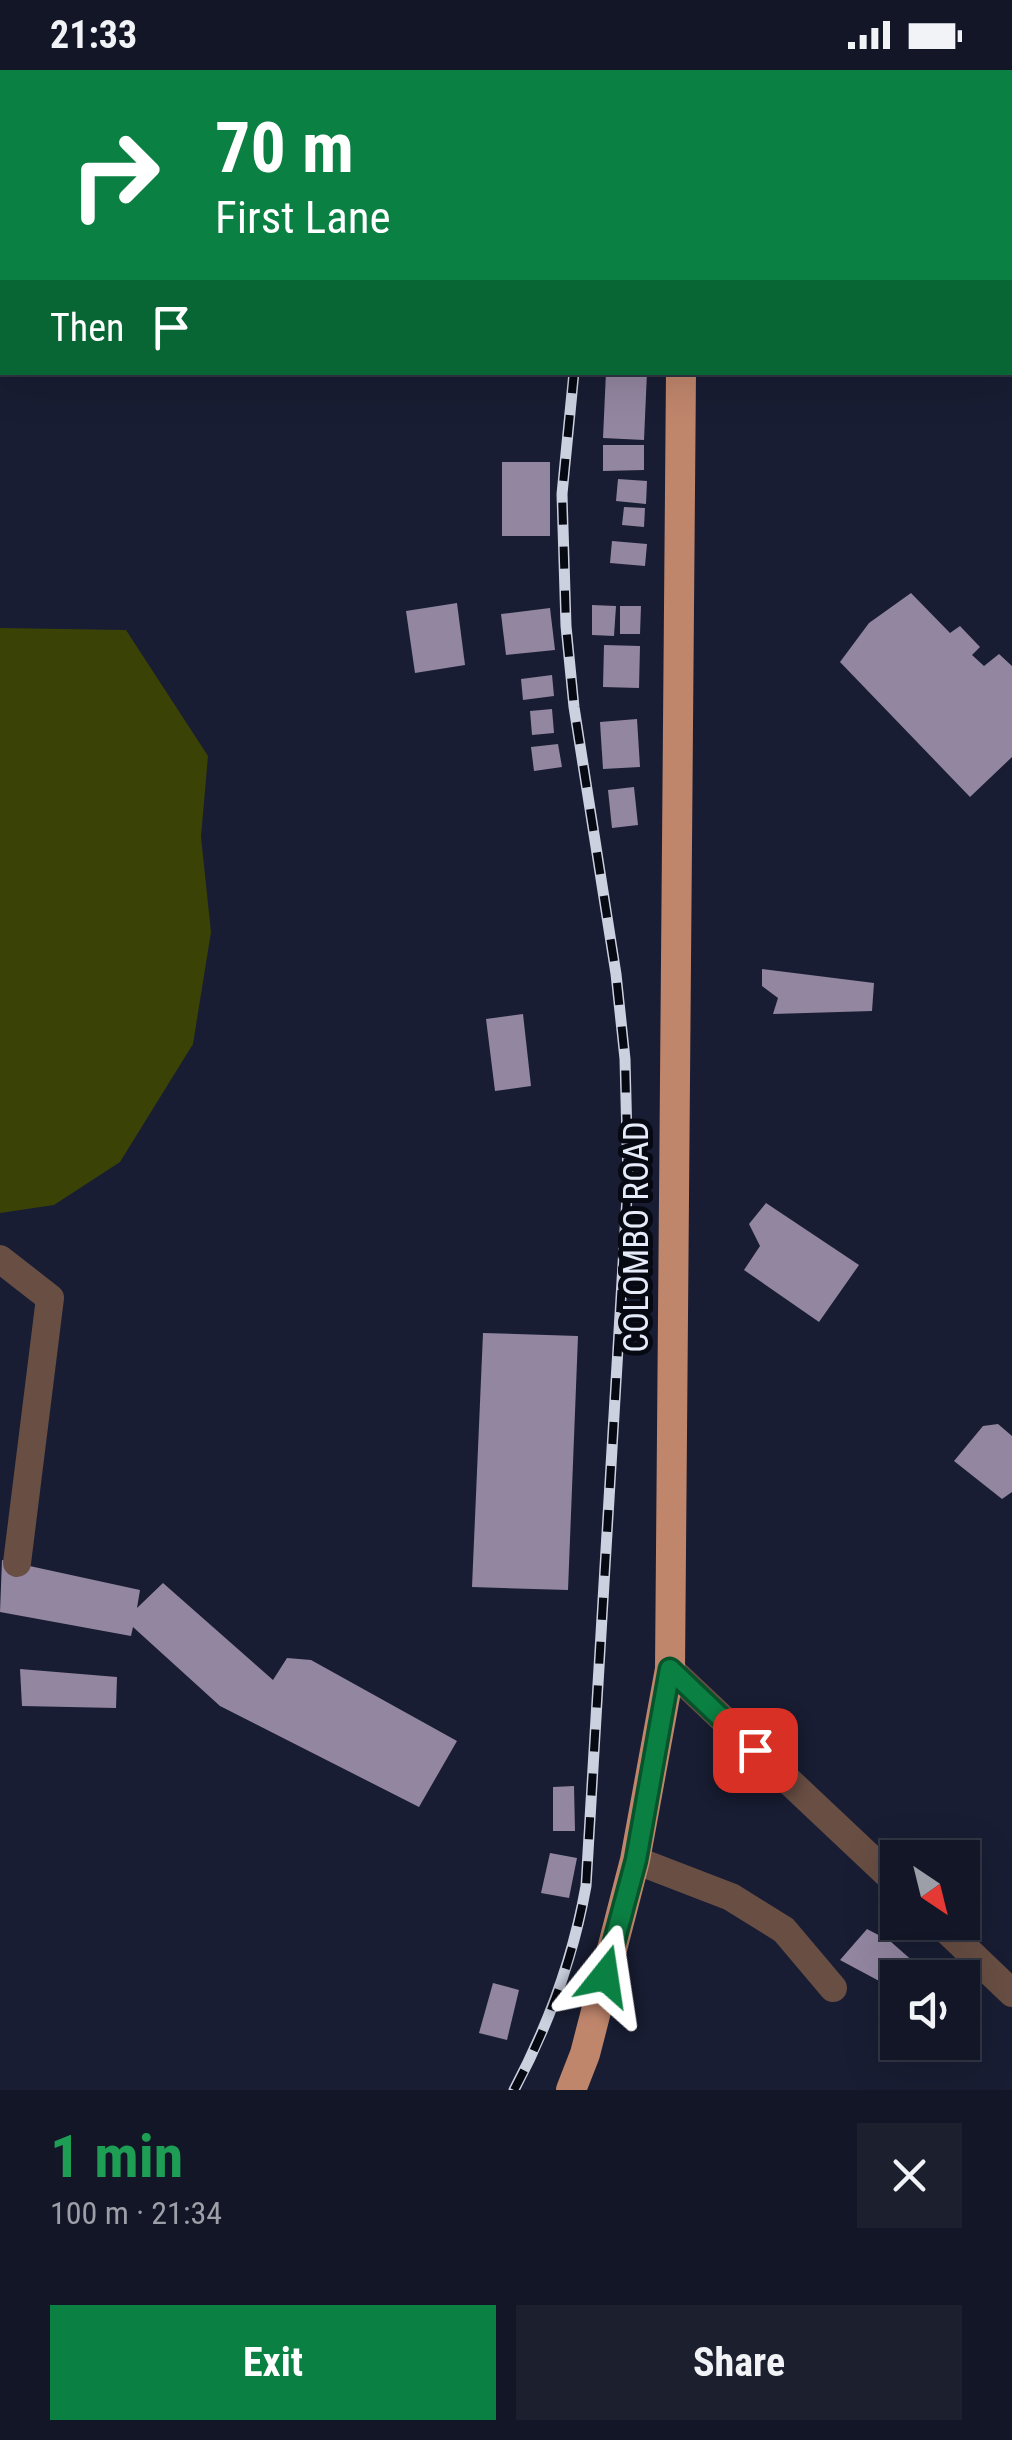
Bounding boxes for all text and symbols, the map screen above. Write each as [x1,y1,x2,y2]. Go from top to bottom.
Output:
text: 21:33 [50,13,137,57]
text: 70 m [215,107,354,189]
icon: right [50,110,180,240]
text: First Lane [215,191,391,244]
icon: arrive [144,300,199,355]
text: Then [50,306,124,350]
street label: COLOMBO ROAD [616,1121,657,1353]
pin [713,1708,798,1793]
icon: arrive [728,1723,783,1778]
north arrow [880,1840,980,1940]
map controls [880,1840,980,2060]
position arrow [553,1924,657,2028]
button: sound [880,1960,980,2060]
text: 1 min [50,2121,183,2192]
button: close [857,2123,962,2228]
text: 100 m · 21:34 [50,2194,222,2232]
button: Exit [50,2305,496,2420]
button: Share [516,2305,962,2420]

